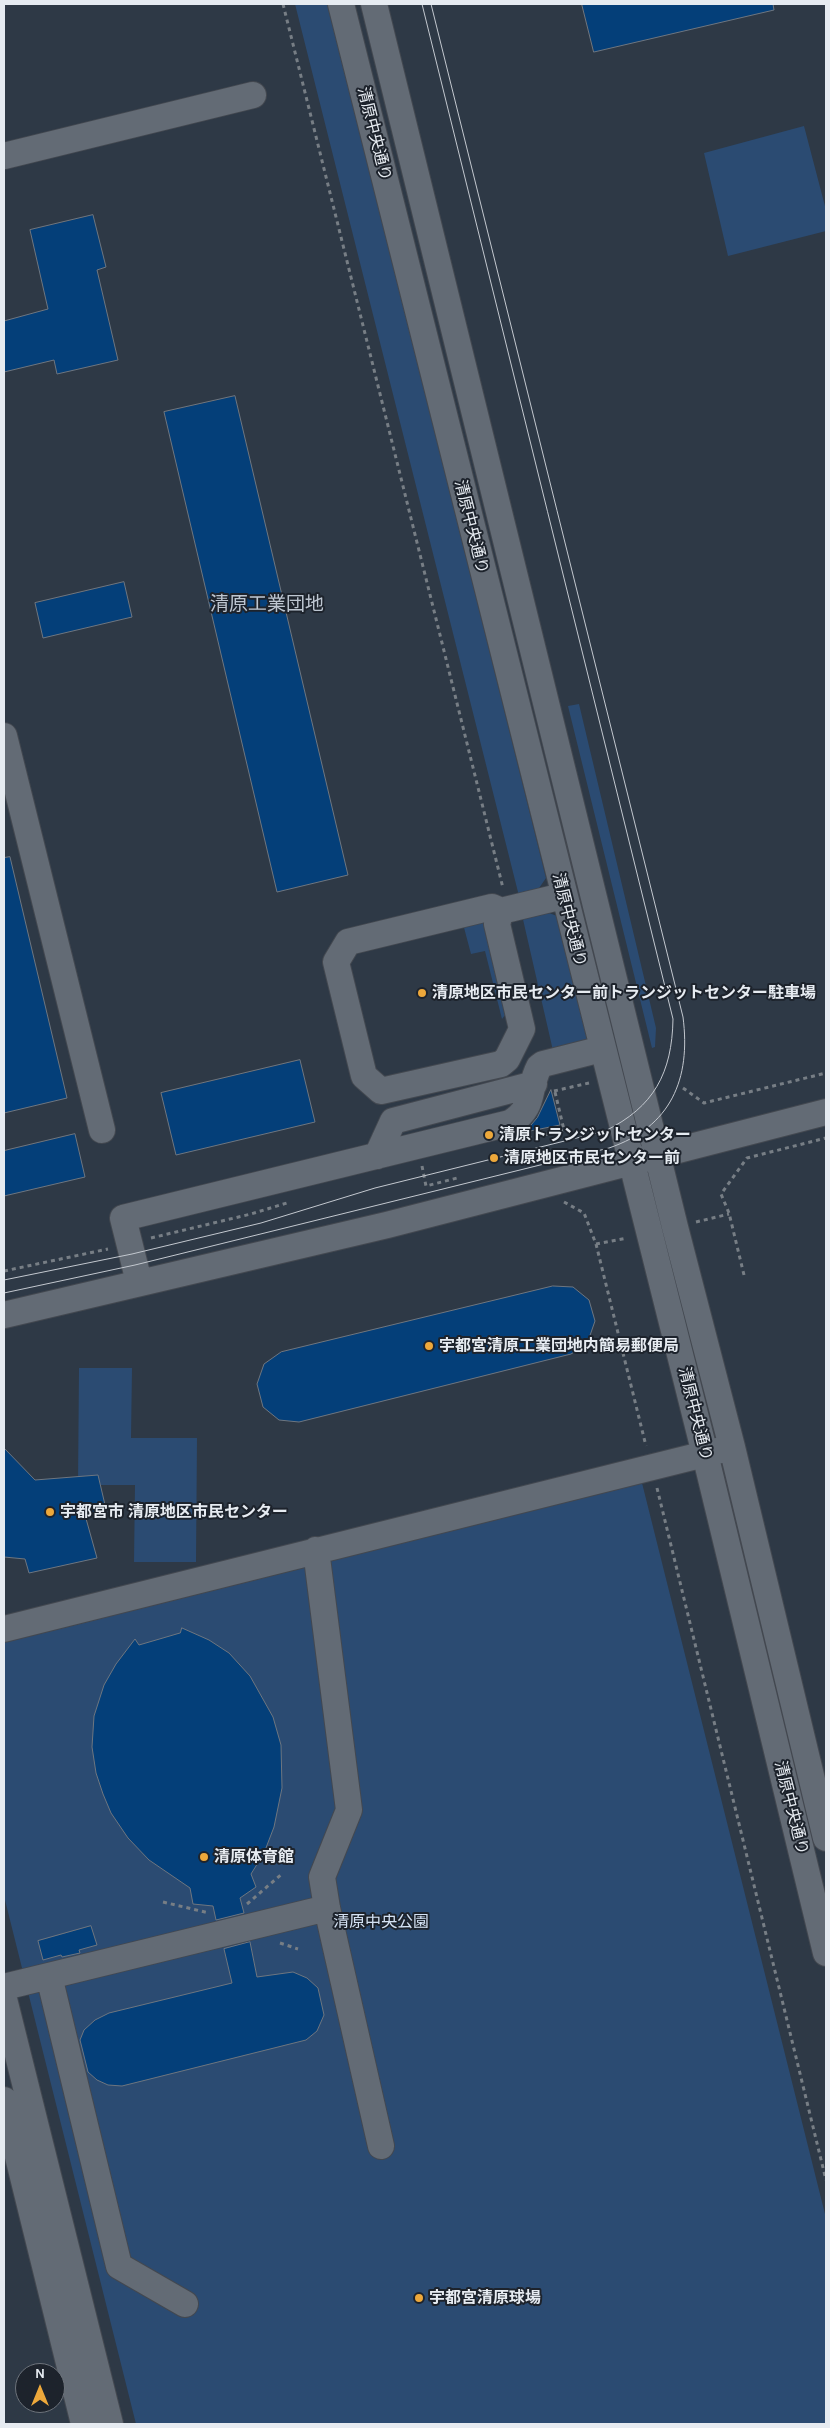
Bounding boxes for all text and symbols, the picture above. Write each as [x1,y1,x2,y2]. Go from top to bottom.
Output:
street label: 清原中央通り [353,85,395,183]
street label: 清原中央通り [450,478,492,576]
district label: 清原工業団地 [210,594,324,616]
street label: 清原中央通り [548,871,590,969]
place label: 清原地区市民センター前トランジットセンター駐車場 [432,983,816,1003]
marker: 清原地区市民センター前トランジットセンター駐車場 [416,987,428,999]
place label: 清原トランジットセンター [499,1125,691,1145]
marker: 清原トランジットセンター [483,1129,495,1141]
place label: 清原地区市民センター前 [504,1148,680,1168]
marker: 清原地区市民センター前 [488,1152,500,1164]
place label: 宇都宮清原工業団地内簡易郵便局 [439,1336,679,1356]
marker: 宇都宮清原工業団地内簡易郵便局 [423,1340,435,1352]
street label: 清原中央通り [674,1365,716,1463]
place label: 宇都宮市 清原地区市民センター [60,1502,288,1522]
marker: 宇都宮市 清原地区市民センター [44,1506,56,1518]
street label: 清原中央通り [770,1759,812,1857]
place label: 清原体育館 [214,1847,294,1867]
marker: 清原体育館 [198,1851,210,1863]
park label: 清原中央公園 [333,1912,429,1932]
place label: 宇都宮清原球場 [429,2288,541,2308]
marker: 宇都宮清原球場 [413,2292,425,2304]
north arrow [15,2363,65,2413]
text: N [35,2365,45,2382]

